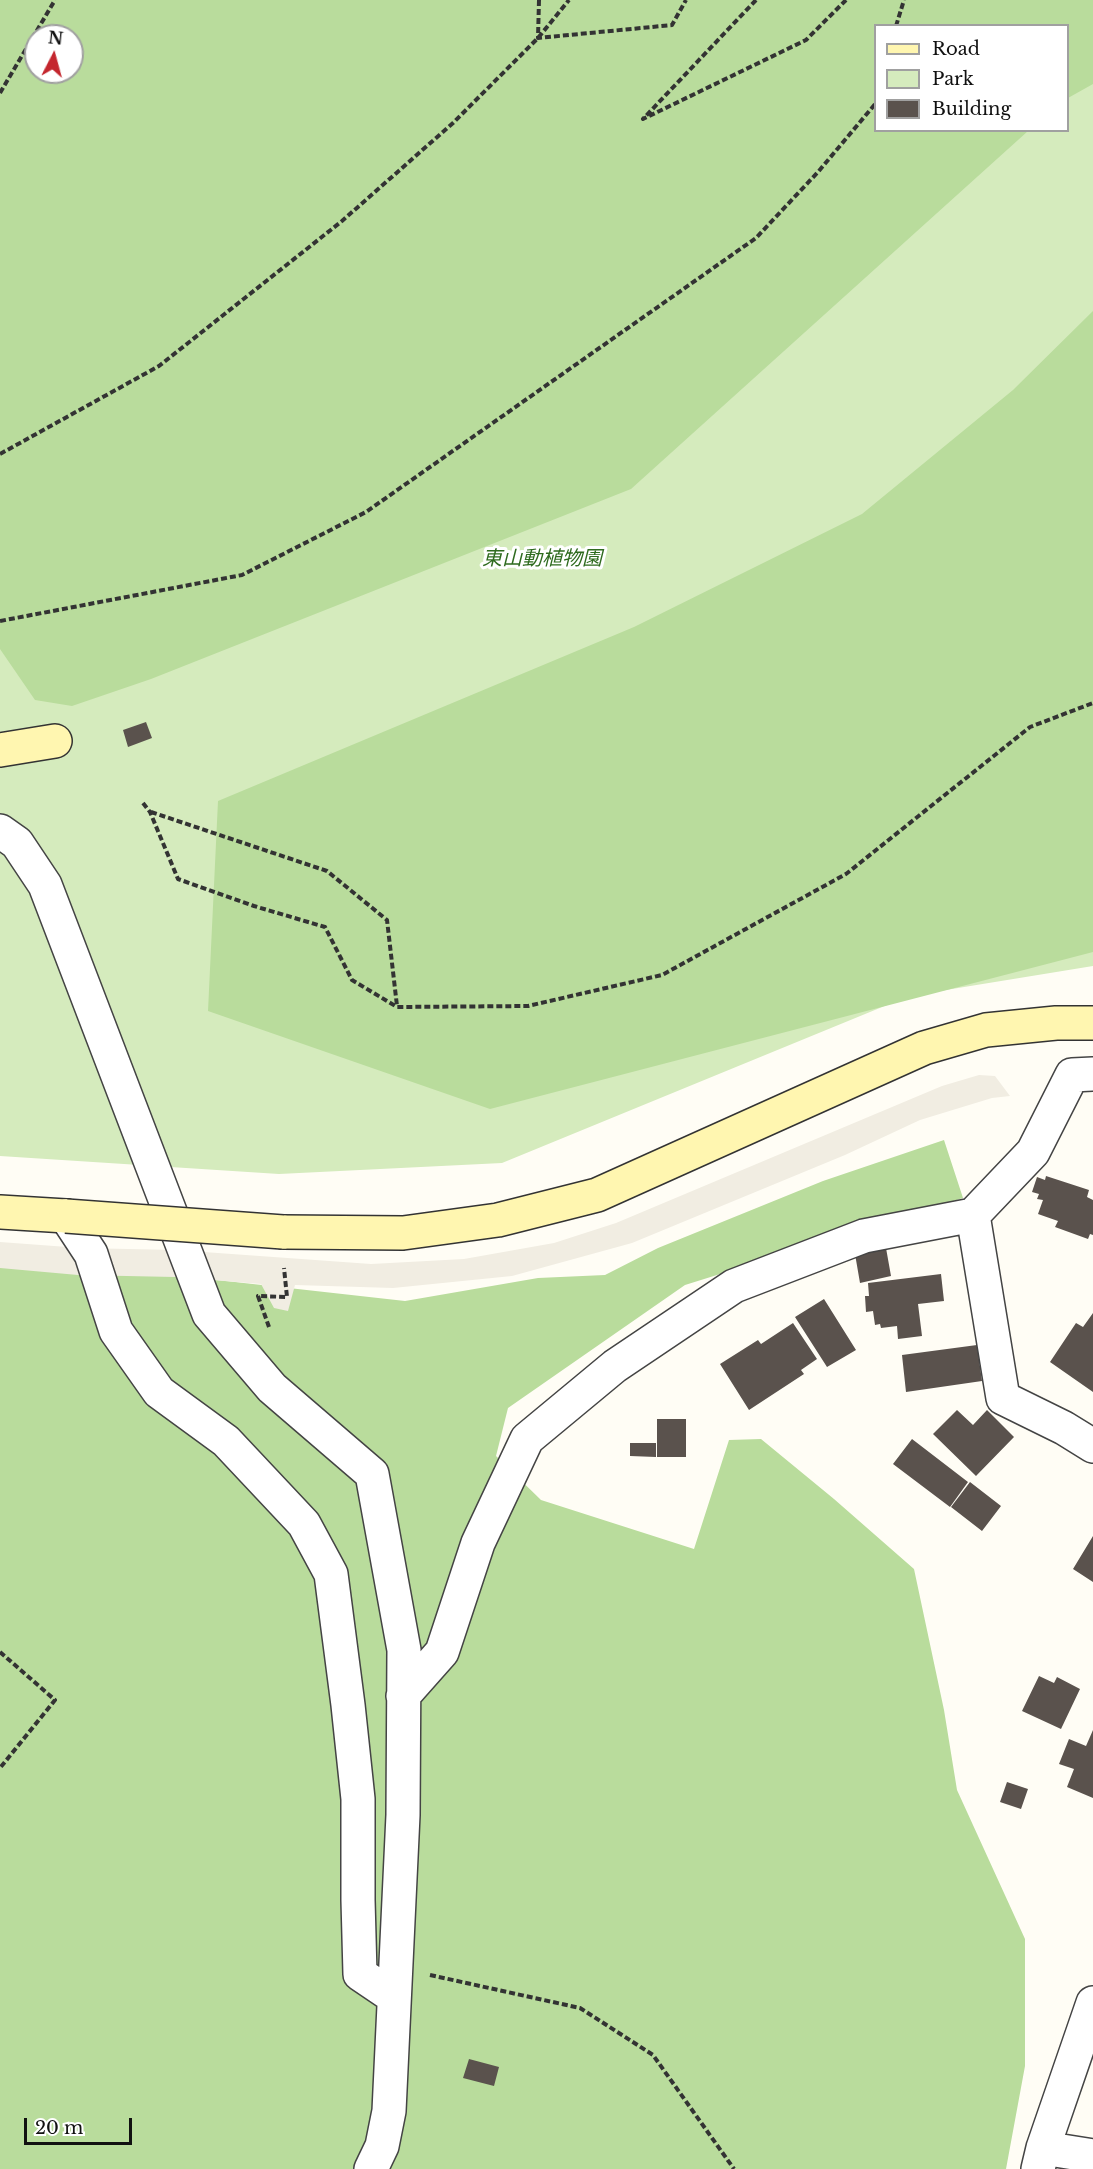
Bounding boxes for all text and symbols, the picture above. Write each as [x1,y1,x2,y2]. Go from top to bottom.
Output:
north arrow [24,24,84,84]
legend [874,24,1069,132]
text: N [47,27,64,49]
text: Road [932,38,980,60]
text: Park [932,68,974,90]
text: Building [932,98,1011,120]
park label: 東山動植物園 [482,547,602,571]
scale bar [27,2106,135,2144]
text: 20 m [35,2117,83,2139]

